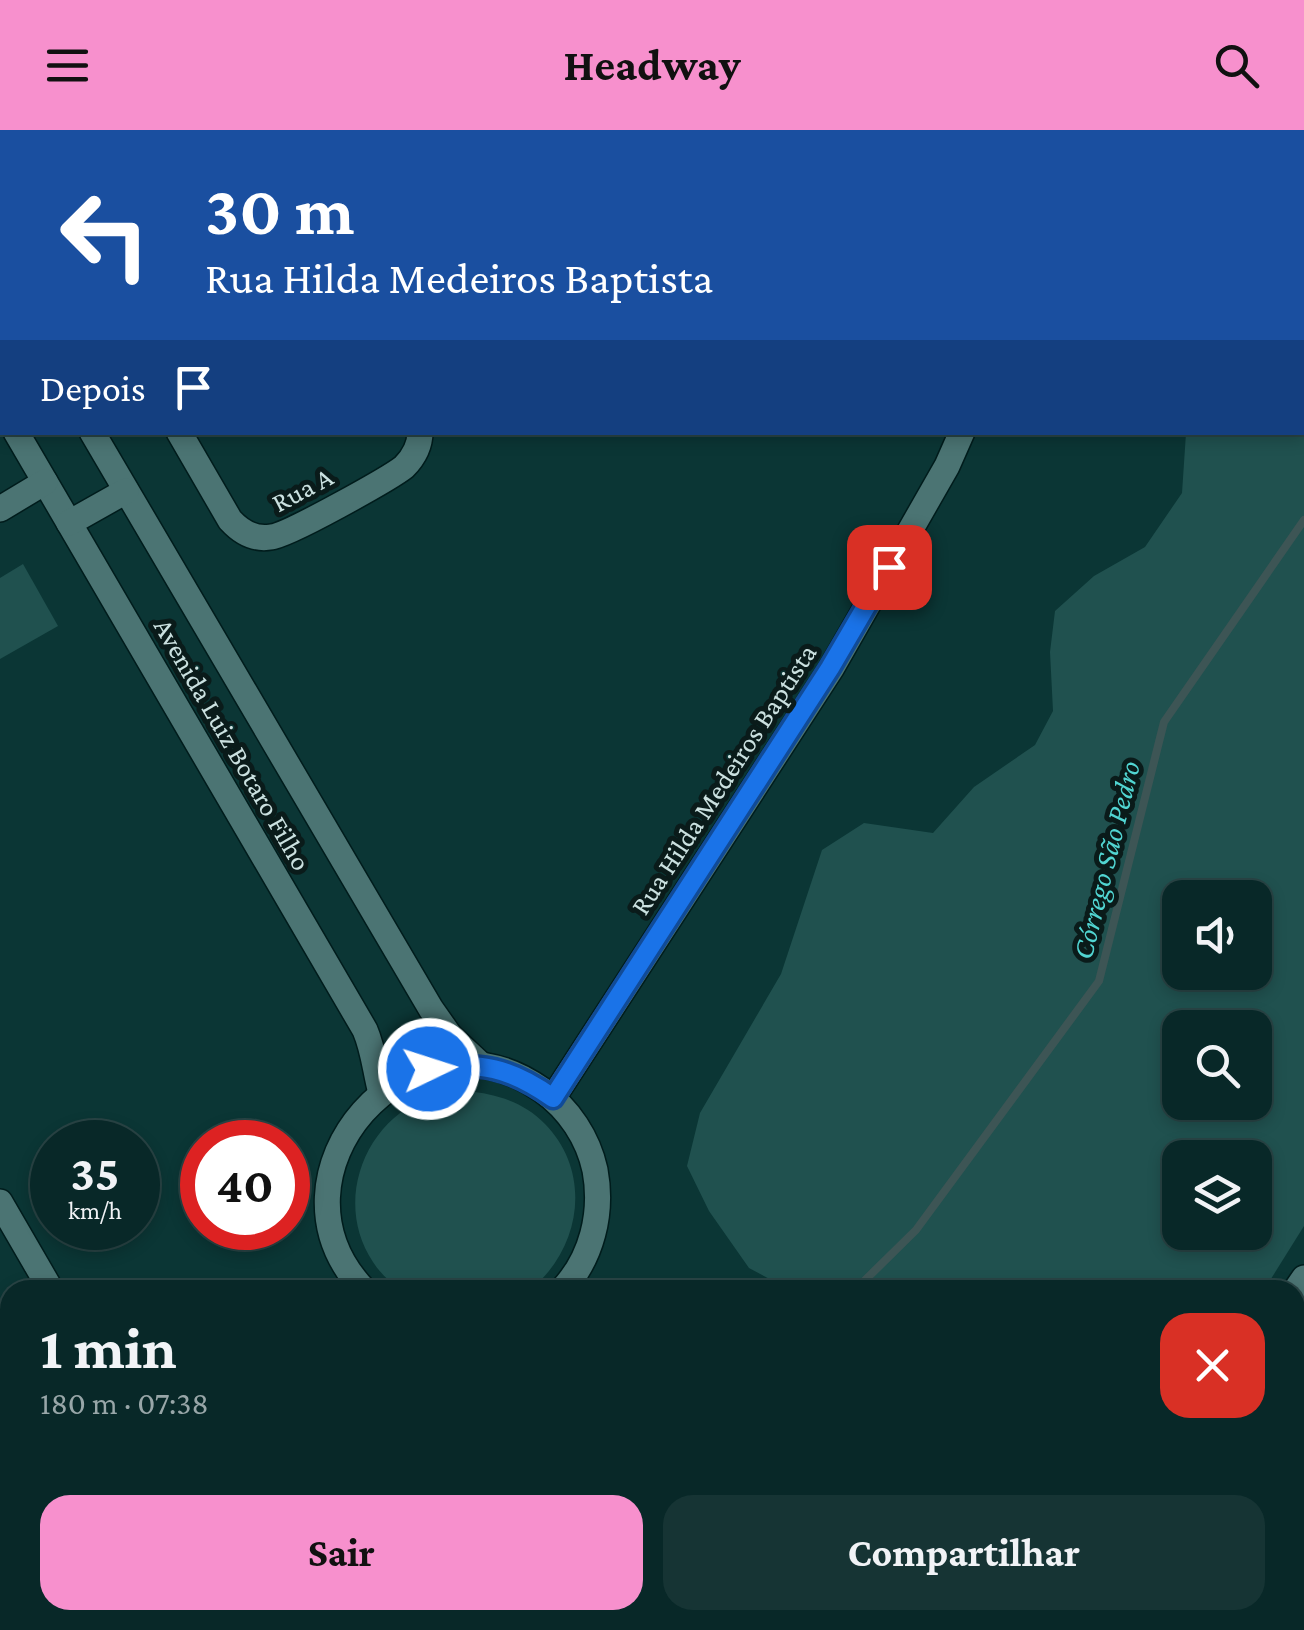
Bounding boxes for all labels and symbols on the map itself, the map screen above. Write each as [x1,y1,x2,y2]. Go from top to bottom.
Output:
street label: Rua A [267,461,338,518]
pin [847,525,932,610]
street label: Avenida Luiz Botaro Filho [148,613,317,876]
street label: Rua Hilda Medeiros Baptista [624,638,823,920]
water label: Córrego São Pedro [1065,757,1147,963]
position arrow [377,1017,481,1121]
speed limit sign: 40 [180,1120,310,1250]

